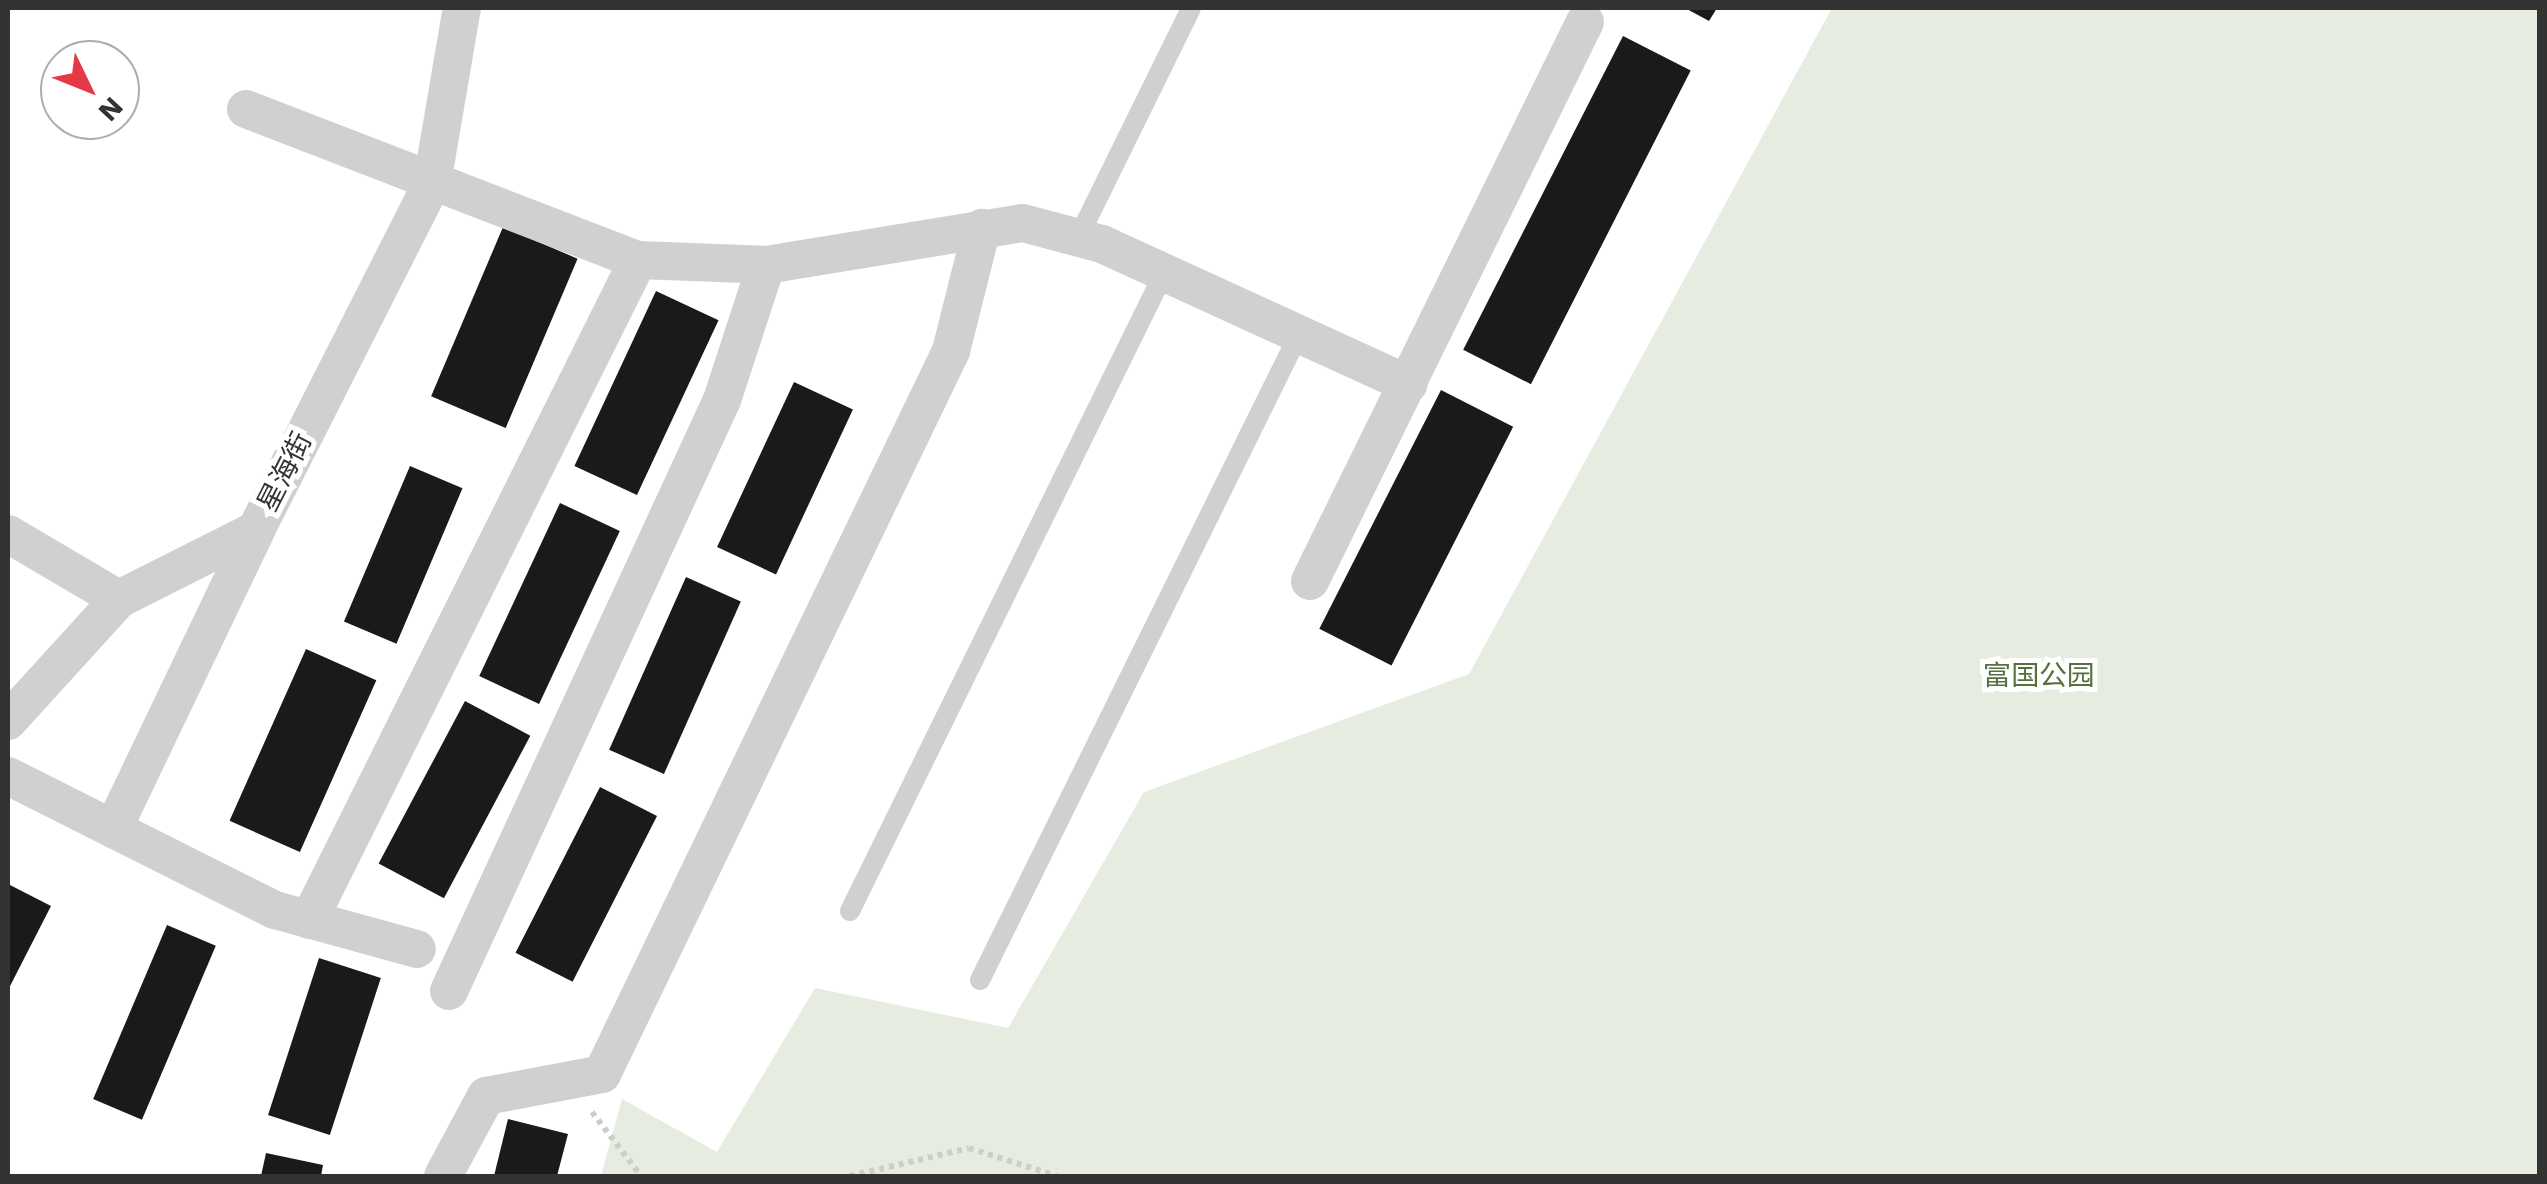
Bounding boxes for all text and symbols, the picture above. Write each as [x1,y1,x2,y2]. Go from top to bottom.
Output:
north arrow [40,40,140,140]
text: N [92,91,130,128]
street label: 星海街 [251,427,319,517]
park label: 富国公园 [1983,659,2095,693]

